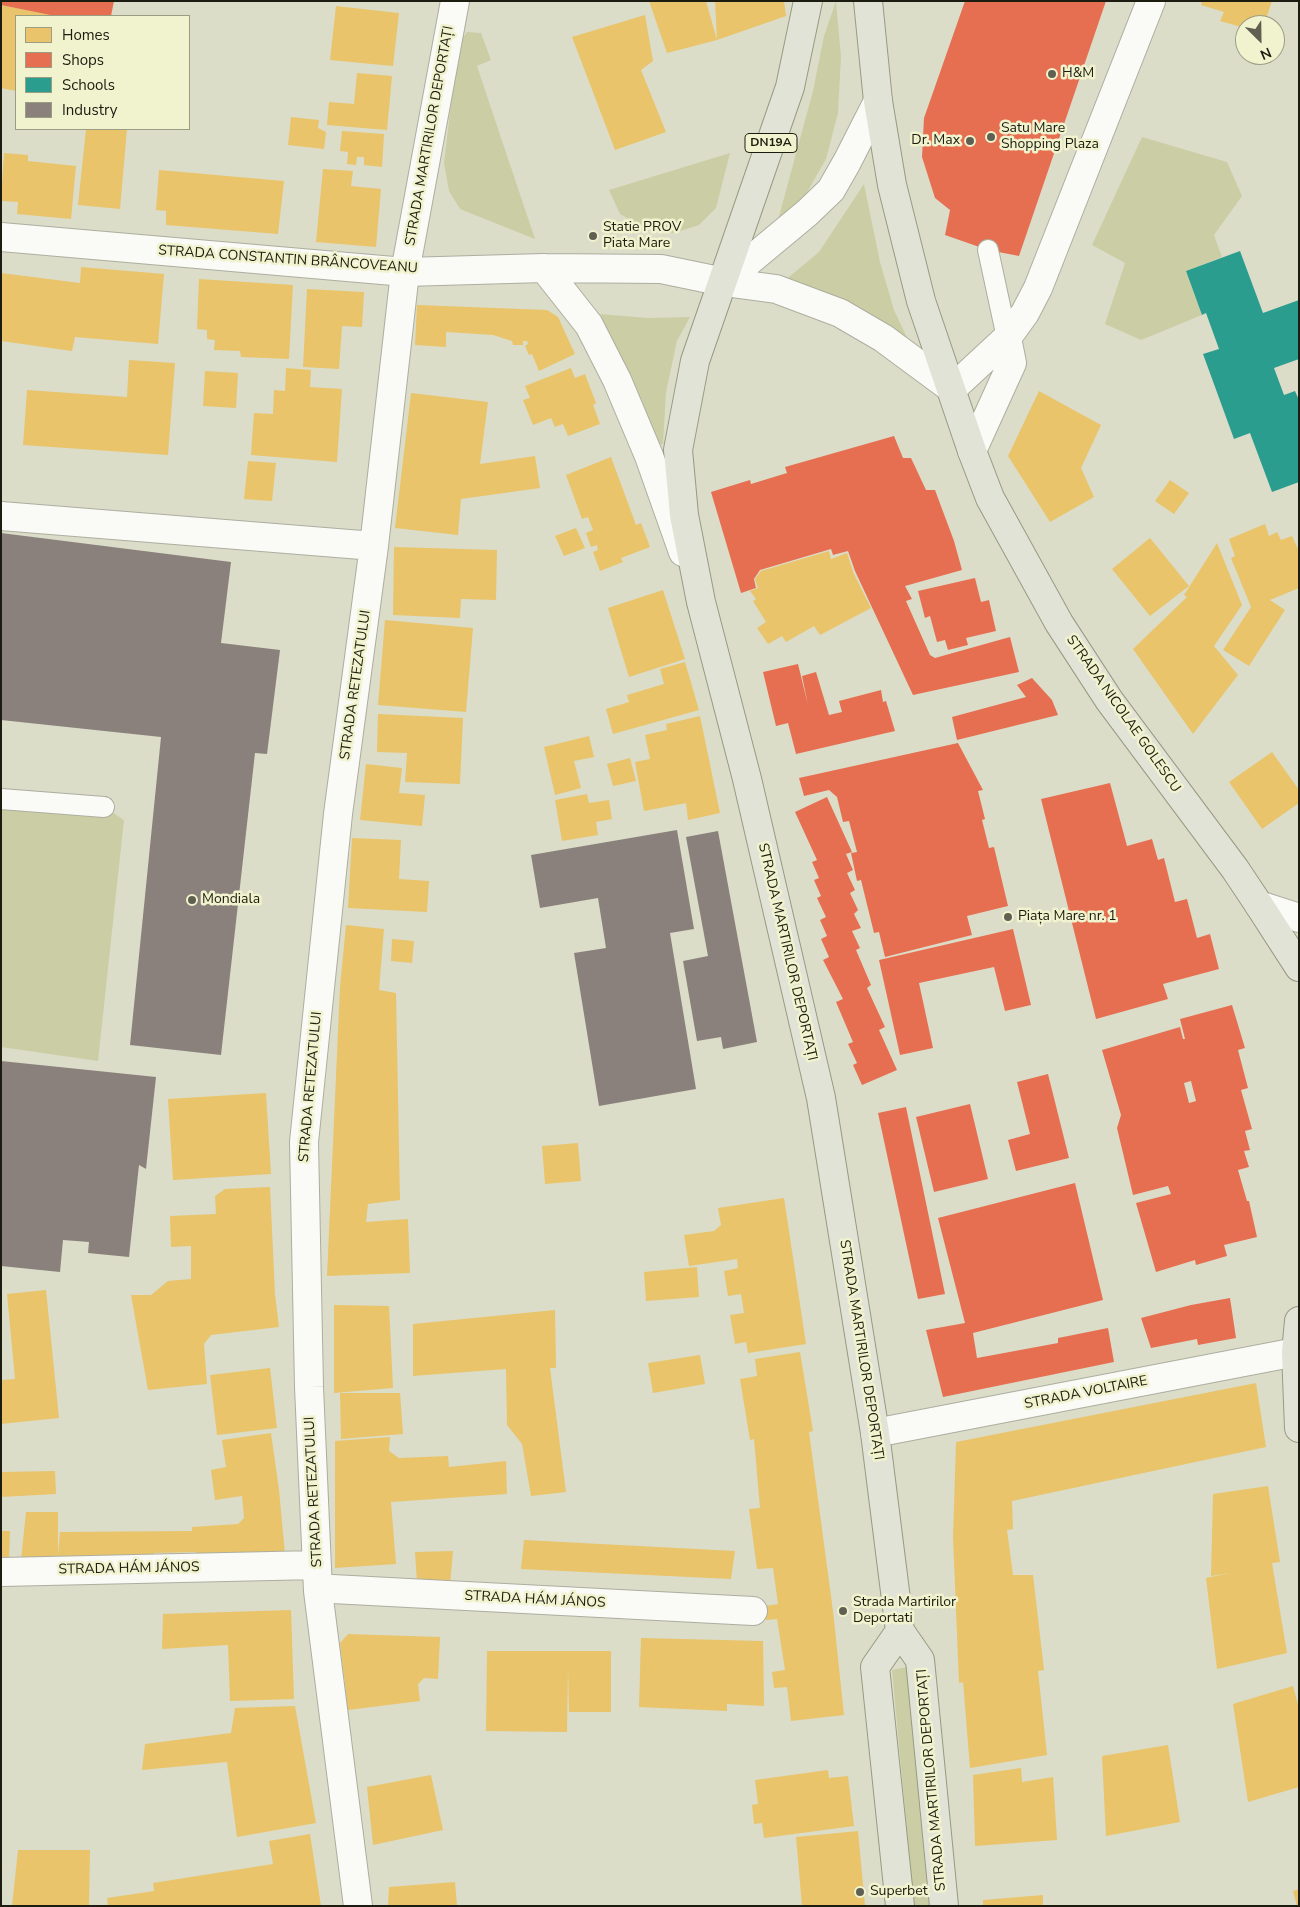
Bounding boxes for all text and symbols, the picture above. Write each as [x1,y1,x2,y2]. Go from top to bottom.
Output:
legend [15,15,190,130]
north arrow [1235,15,1285,65]
text: Homes [62,25,110,45]
street label: STRADA MARTIRILOR DEPORTAȚI [402,25,458,247]
text: N [1257,43,1274,64]
text: Shops [62,50,104,70]
place label: H&M [1062,66,1094,82]
marker: H&M [1046,68,1058,80]
text: Schools [62,75,115,95]
text: Industry [62,100,117,120]
place label: Satu Mare Shopping Plaza [1001,121,1099,154]
marker: Satu Mare Shopping Plaza [985,131,997,143]
place label: Dr. Max [911,133,960,149]
road number: DN19A [745,134,797,152]
marker: Dr. Max [964,135,976,147]
place label: Statie PROV Piata Mare [603,220,681,252]
marker: Statie PROV Piata Mare [587,230,599,242]
street label: STRADA CONSTANTIN BRÂNCOVEANU [158,243,418,277]
street label: STRADA RETEZATULUI [337,609,375,761]
street label: STRADA NICOLAE GOLESCU [1062,632,1184,796]
street label: STRADA MARTIRILOR DEPORTAȚI [754,842,820,1062]
place label: Mondiala [202,892,260,908]
marker: Mondiala [186,894,198,906]
place label: Piața Mare nr. 1 [1018,909,1117,925]
marker: Piața Mare nr. 1 [1002,911,1014,923]
street label: STRADA RETEZATULUI [296,1011,326,1163]
street label: STRADA MARTIRILOR DEPORTAȚI [835,1239,887,1461]
street label: STRADA VOLTAIRE [1023,1373,1149,1413]
street label: STRADA RETEZATULUI [302,1416,326,1568]
street label: STRADA HÁM JÁNOS [58,1559,200,1579]
street label: STRADA HÁM JÁNOS [464,1588,606,1612]
place label: Strada Martirilor Deportati [853,1595,956,1628]
marker: Strada Martirilor Deportati [837,1605,849,1617]
street label: STRADA MARTIRILOR DEPORTAȚI [914,1668,950,1892]
place label: Superbet [870,1884,928,1900]
marker: Superbet [854,1886,866,1898]

